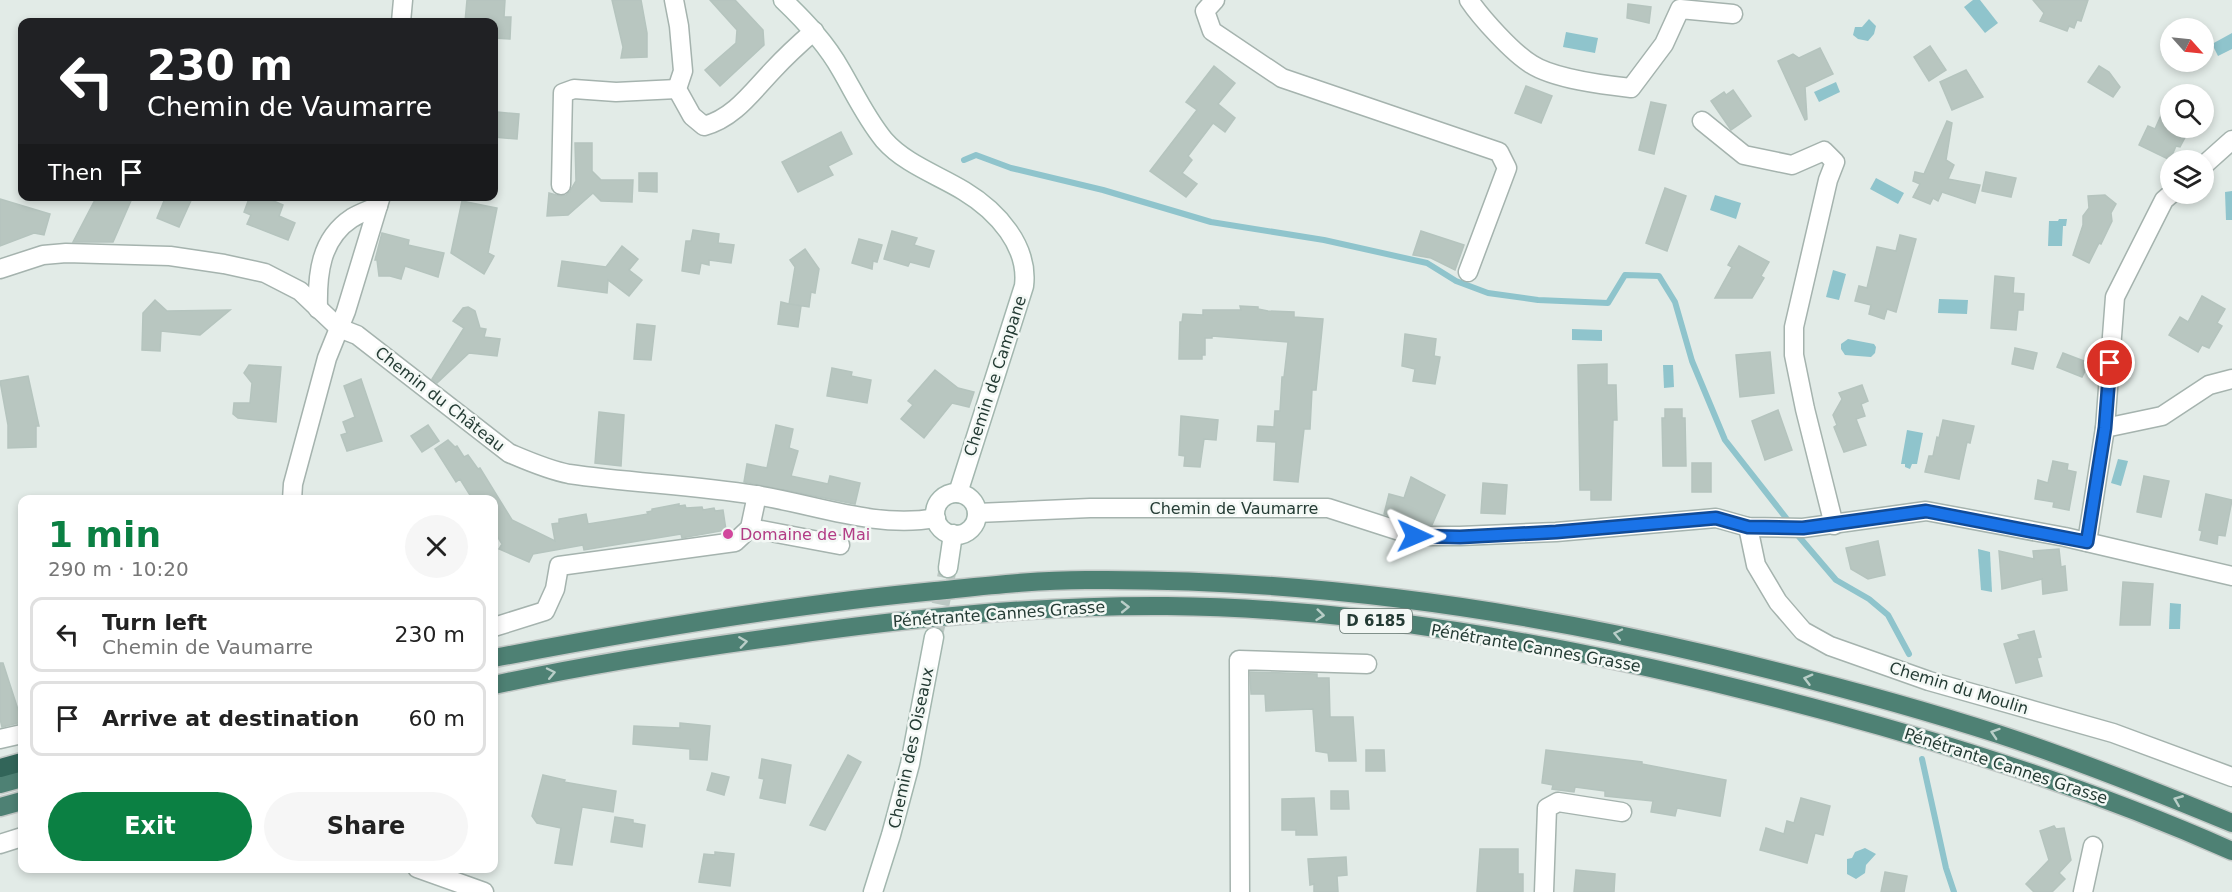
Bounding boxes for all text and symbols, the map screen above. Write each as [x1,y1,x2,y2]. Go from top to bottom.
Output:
north arrow [2160,18,2214,72]
map controls [2160,18,2214,204]
text: 230 m [147,41,293,90]
icon: left [48,42,126,120]
button: search [2160,84,2214,138]
text: Chemin de Vaumarre [147,91,432,122]
button: layers [2160,150,2214,204]
icon: arrive [115,156,148,189]
text: Then [48,160,103,185]
street label: Chemin de Campane [960,293,1030,459]
pin [2084,337,2135,388]
street label: Chemin du Château [372,343,508,455]
icon: arrive [2093,346,2126,379]
street label: Chemin de Vaumarre [1150,499,1318,518]
position arrow [1383,504,1447,568]
text: 1 min [48,514,161,555]
button: close [405,515,468,578]
place label: Domaine de Mai [740,525,870,544]
marker: Domaine de Mai [721,527,735,541]
text: 290 m · 10:20 [48,557,189,581]
street label: Pénétrante Cannes Grasse [892,597,1106,631]
one-way arrow [1121,601,1130,613]
one-way arrow [1315,608,1324,621]
road number: D 6185 [1340,609,1412,633]
text: Turn left [102,610,207,635]
icon: left [51,618,84,651]
street label: Pénétrante Cannes Grasse [1430,620,1642,676]
text: 230 m [395,622,465,647]
one-way arrow [1613,628,1623,641]
text: Chemin de Vaumarre [102,635,313,659]
one-way arrow [738,636,748,648]
street label: Chemin du Moulin [1887,658,2031,718]
street label: Chemin des Oiseaux [885,666,937,830]
one-way arrow [545,667,555,680]
one-way arrow [1803,674,1814,686]
icon: arrive [51,702,84,735]
text: Arrive at destination [102,706,359,731]
text: 60 m [409,706,465,731]
street label: Pénétrante Cannes Grasse [1902,724,2110,808]
one-way arrow [1990,728,2001,741]
button: Exit [48,792,252,861]
button: Share [264,792,468,861]
one-way arrow [2173,795,2184,807]

